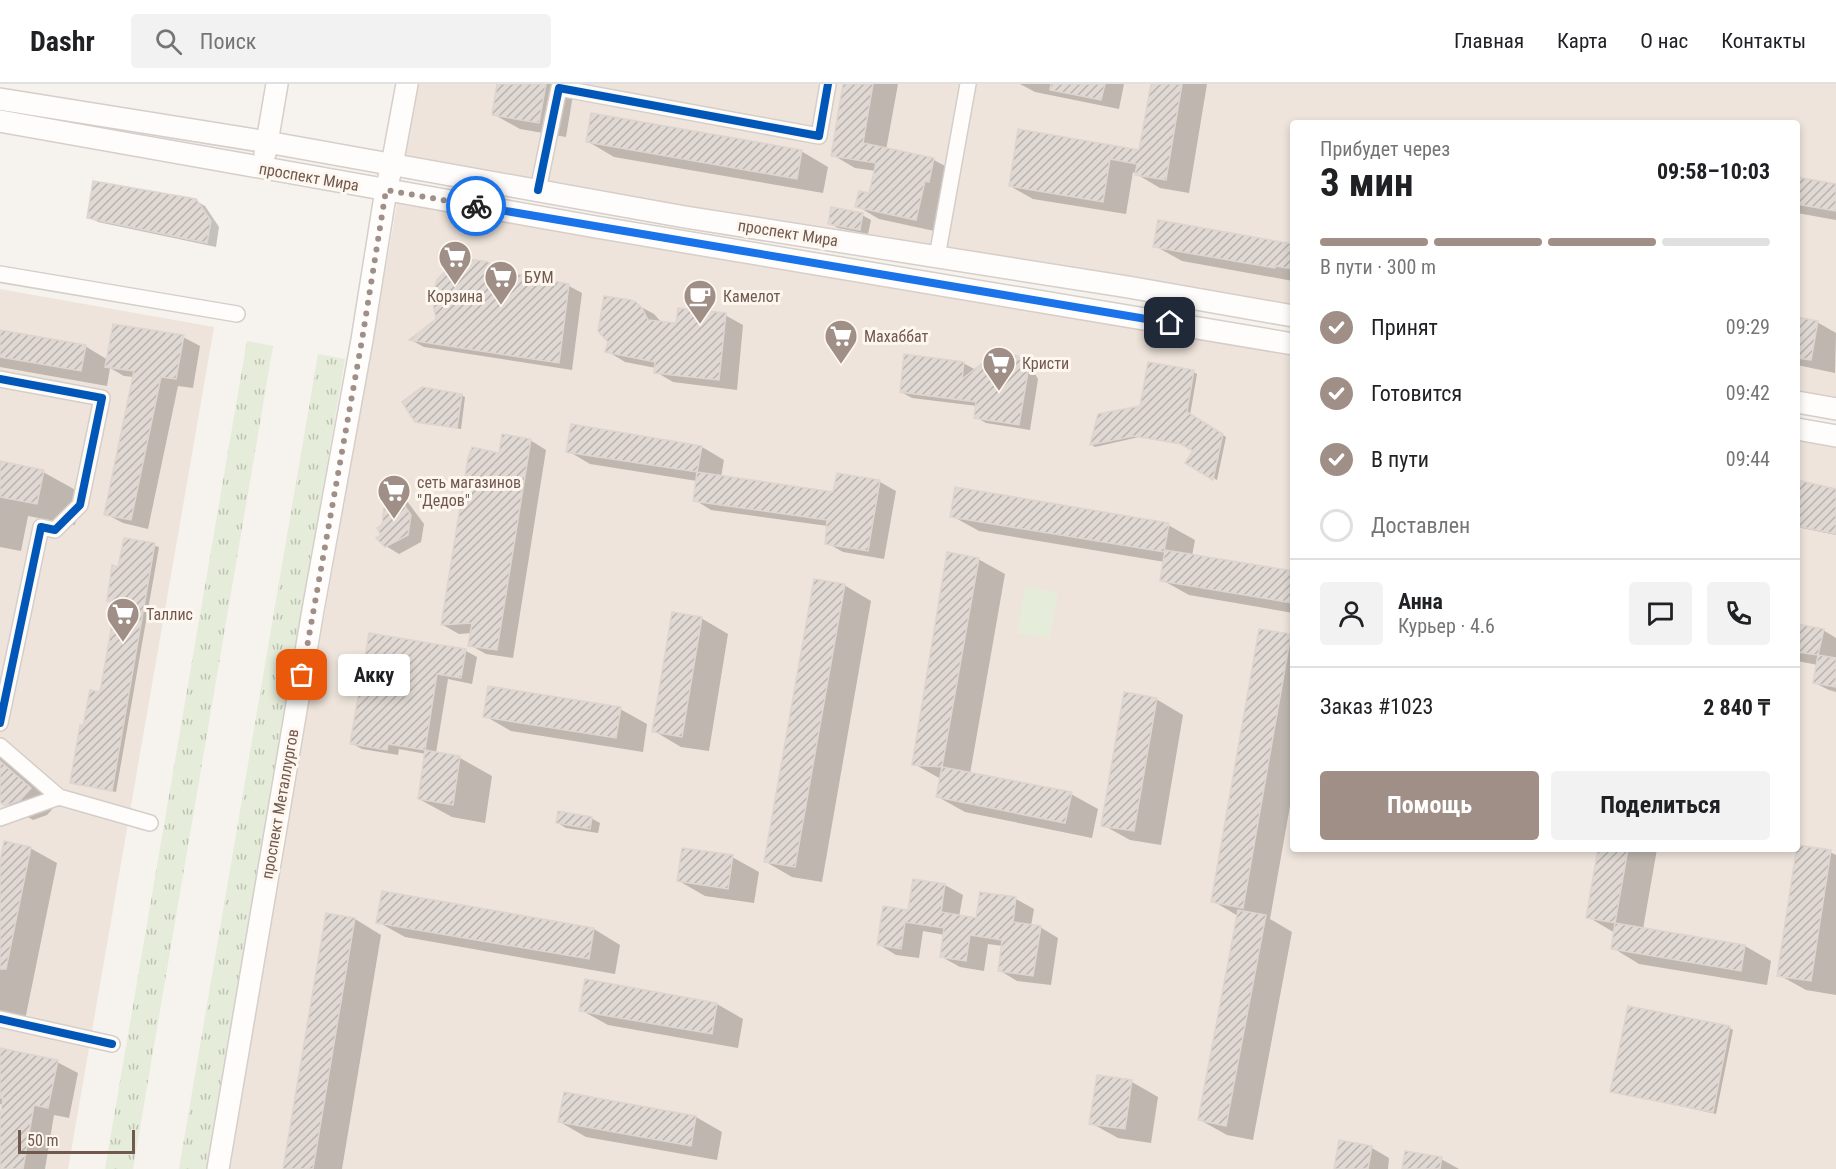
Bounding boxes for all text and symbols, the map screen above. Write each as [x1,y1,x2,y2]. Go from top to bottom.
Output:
search box [131,14,551,68]
text: Dashr [30,25,95,58]
icon: search [152,25,185,58]
text: Поиск [200,29,256,54]
text: Главная [1454,29,1524,53]
text: Карта [1557,29,1607,53]
text: О нас [1640,29,1688,53]
text: Контакты [1721,29,1806,53]
text: Прибудет через [1320,137,1450,161]
street label: проспект Мира [258,159,360,195]
text: 09:58–10:03 [1657,159,1770,184]
text: 3 мин [1320,160,1414,206]
courier [446,176,506,236]
icon: bike [460,190,493,223]
street label: проспект Мира [737,216,839,250]
supermarket icon: Корзина [437,239,473,286]
text: В пути · 300 m [1320,255,1436,279]
supermarket icon: БУМ [483,259,519,306]
place label: БУМ [524,268,554,287]
cafe icon: Камелот [682,278,718,325]
place label: Корзина [427,287,483,306]
place label: Камелот [723,287,780,306]
pin [1144,297,1195,348]
icon: home [1153,306,1186,339]
icon: check [1320,311,1353,344]
text: Принят [1371,315,1438,340]
text: 09:29 [1726,315,1770,339]
supermarket icon: Махаббат [823,318,859,365]
place label: Махаббат [864,327,928,346]
supermarket icon: Кристи [981,345,1017,392]
place label: Кристи [1022,354,1069,373]
icon: check [1320,377,1353,410]
text: Готовится [1371,381,1462,406]
text: 09:42 [1726,381,1770,405]
icon: check [1320,443,1353,476]
text: В пути [1371,447,1429,472]
text: 09:44 [1726,447,1770,471]
supermarket icon: сеть магазинов "Дедов" [376,473,412,520]
place label: сеть магазинов "Дедов" [417,473,521,510]
text: Доставлен [1371,513,1470,538]
button: person [1320,582,1383,645]
button: chat [1629,582,1692,645]
button: phone [1707,582,1770,645]
text: Анна [1398,589,1443,614]
supermarket icon: Таллис [105,596,141,643]
place label: Таллис [146,605,193,624]
text: Курьер · 4.6 [1398,614,1495,638]
pin [276,649,327,700]
callout: Акку [338,654,410,696]
icon: bag [285,658,318,691]
text: Акку [354,663,394,687]
text: Заказ #1023 [1320,694,1433,719]
text: 2 840 ₸ [1703,695,1770,720]
street label: проспект Металлургов [257,728,303,880]
button: Помощь [1320,771,1539,840]
button: Поделиться [1551,771,1770,840]
scale bar [18,1127,135,1154]
text: 50 m [27,1131,59,1150]

